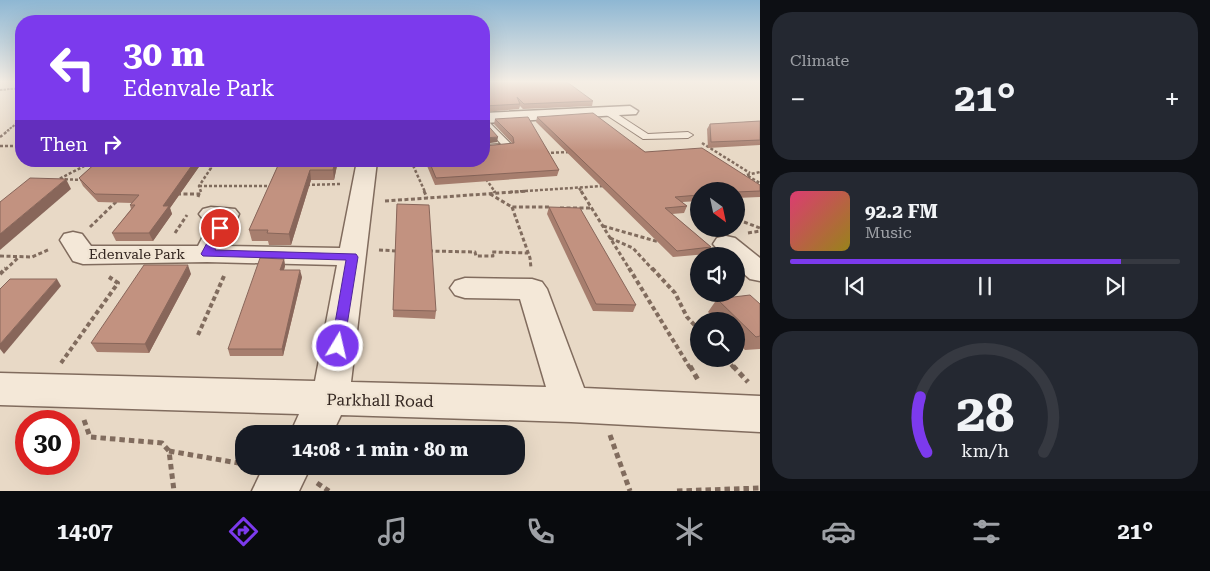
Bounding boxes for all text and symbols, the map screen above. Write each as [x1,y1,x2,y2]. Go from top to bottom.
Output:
text: 30 m [123,34,205,75]
icon: left [40,35,105,100]
text: Climate [790,51,849,70]
text: Edenvale Park [123,76,275,101]
text: 21° [954,76,1016,120]
text: − [790,83,806,116]
text: + [1164,83,1180,116]
icon: right [98,130,126,158]
text: Then [40,133,88,156]
north arrow [690,182,745,238]
map controls [690,182,745,367]
text: 92.2 FM [865,200,938,223]
pin [199,207,241,249]
icon: arrive [206,214,234,242]
text: Music [865,223,912,242]
street label: Edenvale Park [89,246,185,262]
button: sound [690,247,745,302]
icon: previous [841,272,869,300]
icon: pause [971,272,999,300]
icon: next [1101,272,1129,300]
button: search [690,312,745,367]
position arrow [311,319,363,371]
text: 28 [956,383,1014,444]
street label: Parkhall Road [326,390,434,411]
speed limit sign: 30 [15,410,80,475]
text: 14:08 · 1 min · 80 m [292,438,468,461]
text: km/h [961,440,1009,461]
icon: directions [226,514,261,549]
icon: music [375,514,410,549]
icon: phone [523,514,558,549]
icon: climate [672,514,707,549]
icon: car [821,514,856,549]
icon: filters [969,514,1004,549]
text: 14:07 [57,519,113,544]
text: 21° [1118,519,1153,544]

